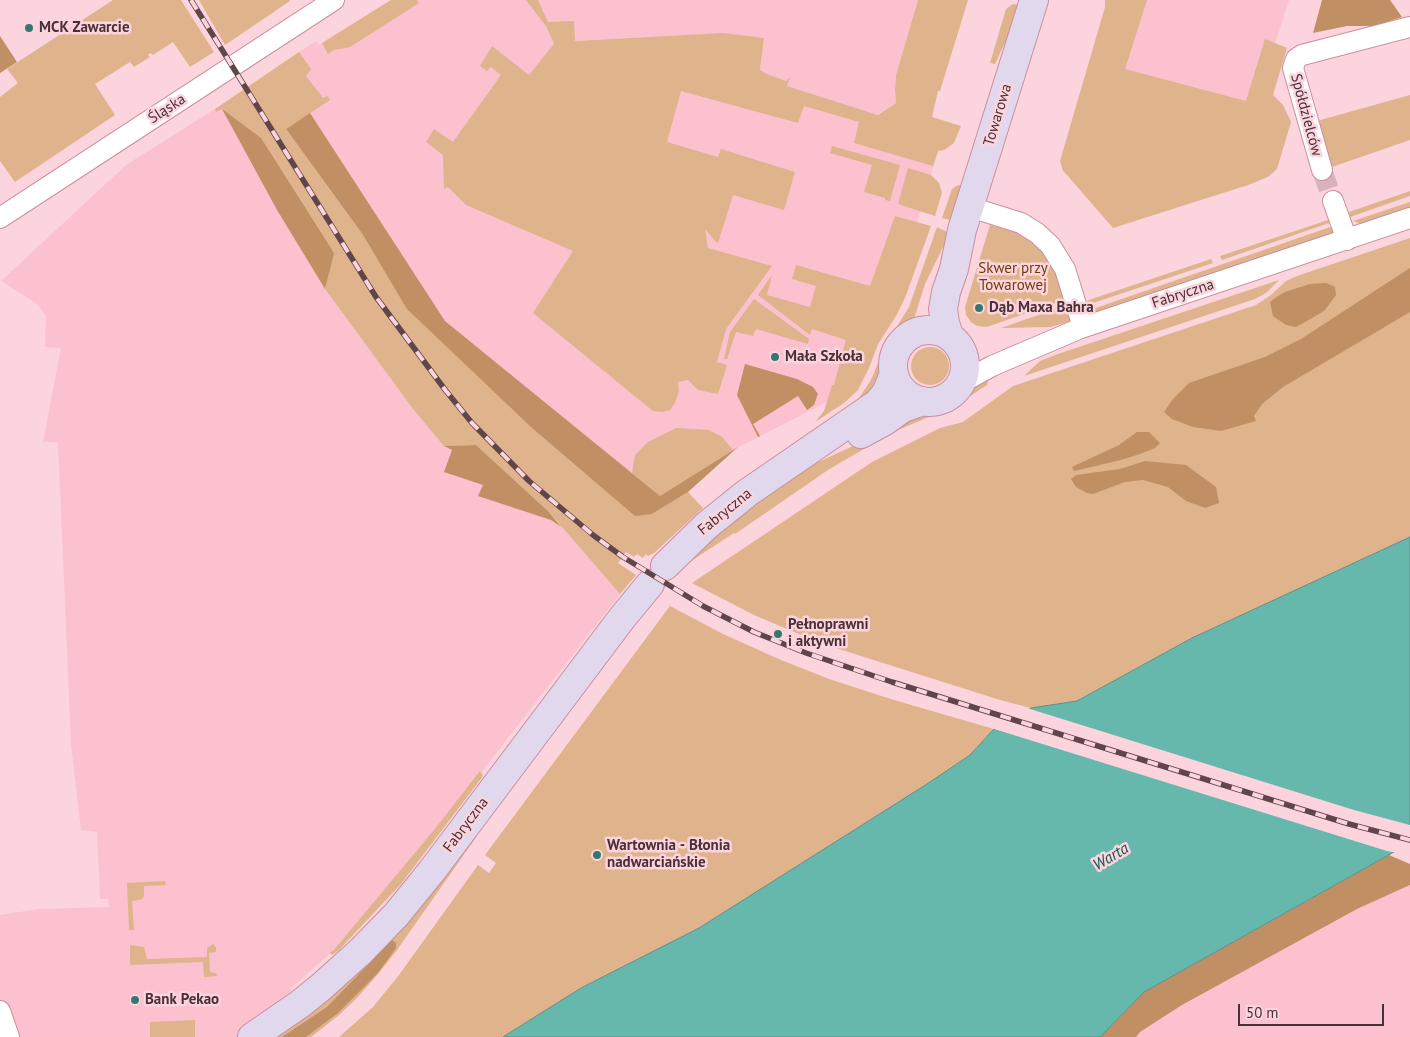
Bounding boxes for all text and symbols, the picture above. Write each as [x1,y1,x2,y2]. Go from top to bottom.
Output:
place label: MCK Zawarcie [39,19,130,37]
marker: MCK Zawarcie [23,22,35,34]
street label: Spółdzielców [1286,72,1326,158]
street label: Towarowa [980,82,1016,148]
street label: Śląska [145,90,189,128]
park label: Skwer przy Towarowej [978,260,1048,295]
street label: Fabryczna [1150,276,1216,312]
place label: Dąb Maxa Bahra [989,299,1094,317]
marker: Dąb Maxa Bahra [973,302,985,314]
place label: Mała Szkoła [785,348,863,366]
marker: Mała Szkoła [769,351,781,363]
street label: Fabryczna [694,485,756,539]
place label: Pełnoprawni i aktywni [788,616,869,651]
marker: Pełnoprawni i aktywni [772,628,784,640]
street label: Fabryczna [440,794,492,856]
place label: Wartownia - Błonia nadwarciańskie [607,837,730,872]
water label: Warta [1090,839,1132,875]
marker: Wartownia - Błonia nadwarciańskie [591,849,603,861]
place label: Bank Pekao [145,991,219,1009]
marker: Bank Pekao [129,994,141,1006]
scale bar [1240,994,1386,1026]
text: 50 m [1246,1003,1279,1022]

